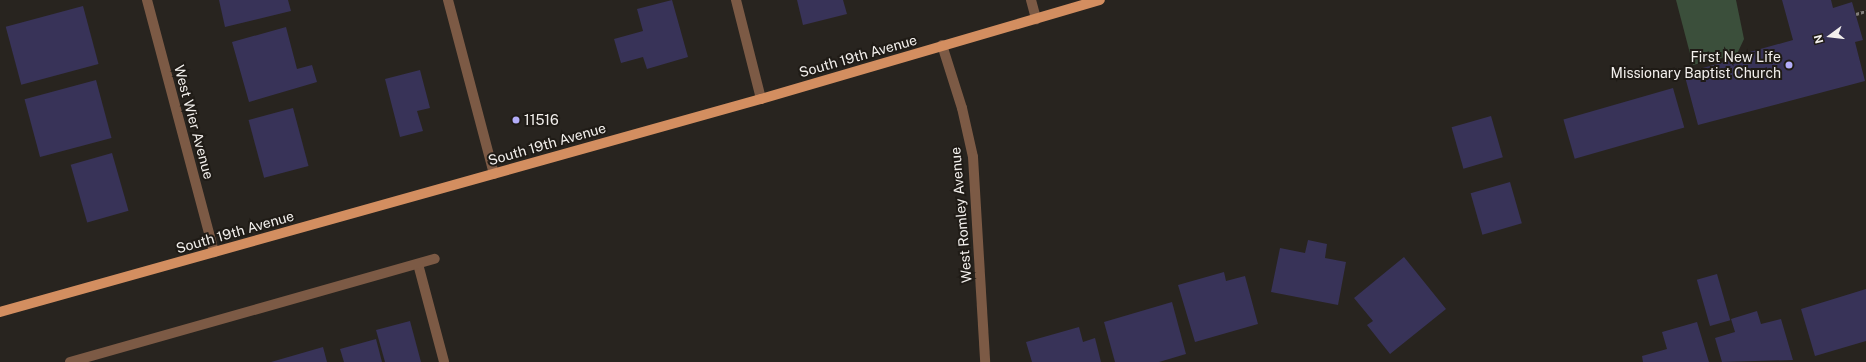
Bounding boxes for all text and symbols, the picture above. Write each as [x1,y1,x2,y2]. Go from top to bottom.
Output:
north arrow [1810,16,1850,56]
street label: South 19th Avenue [797,31,919,81]
text: N [1812,33,1825,45]
place label: First New Life Missionary Baptist Church [1611,49,1781,82]
marker: First New Life Missionary Baptist Church [1784,60,1794,70]
street label: West Wier Avenue [171,63,217,181]
place label: 11516 [524,112,559,128]
marker: 11516 [511,115,521,125]
street label: South 19th Avenue [486,119,608,169]
street label: West Romley Avenue [947,146,975,284]
street label: South 19th Avenue [174,207,296,257]

